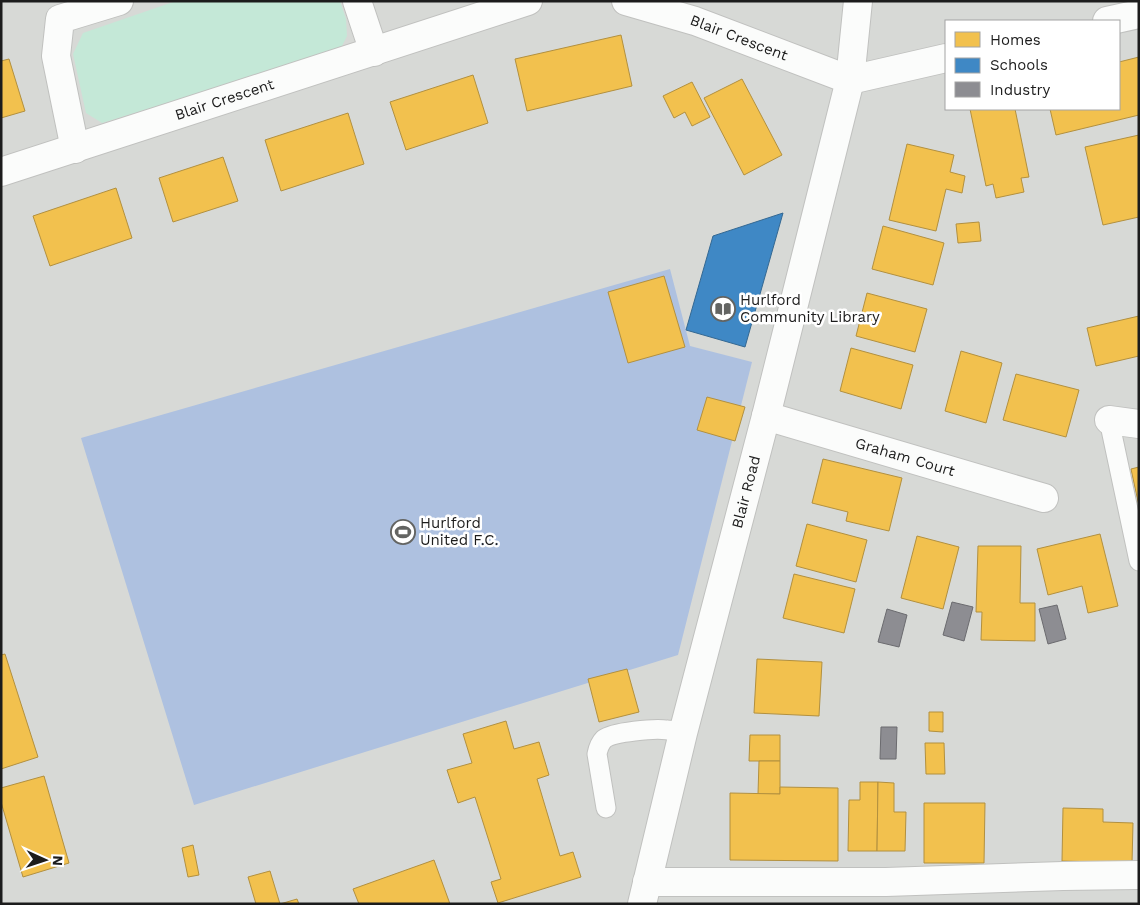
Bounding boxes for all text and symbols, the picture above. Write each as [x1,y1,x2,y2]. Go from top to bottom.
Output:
street label: Blair Crescent [688,11,791,65]
legend [945,20,1120,110]
text: Homes [990,31,1041,49]
text: Schools [990,56,1048,74]
street label: Blair Crescent [173,75,277,124]
text: Industry [990,81,1051,99]
place label: Hurlford Community Library [740,291,880,326]
library icon: Hurlford Community Library [710,296,736,322]
street label: Graham Court [853,434,958,480]
street label: Blair Road [728,454,764,530]
place label: Hurlford United F.C. [420,514,498,549]
sports icon: Hurlford United F.C. [390,519,416,545]
north arrow [20,835,70,885]
text: N [50,855,66,866]

